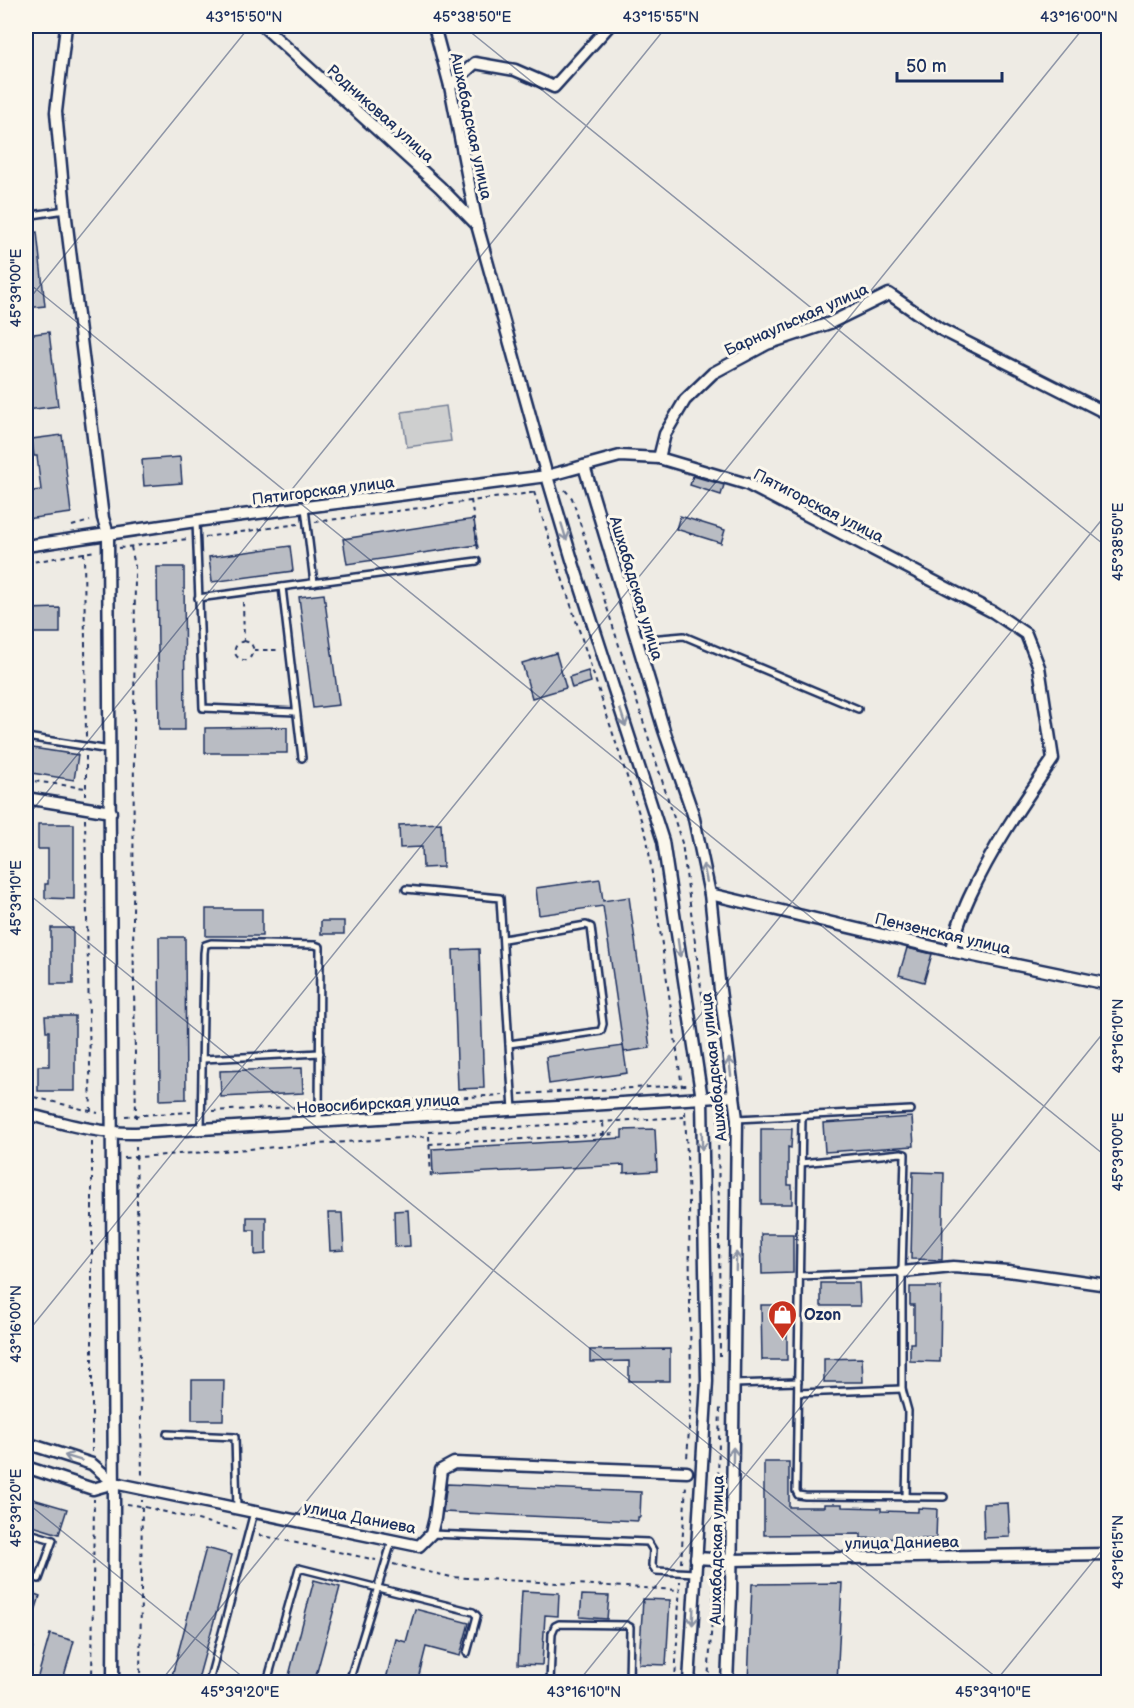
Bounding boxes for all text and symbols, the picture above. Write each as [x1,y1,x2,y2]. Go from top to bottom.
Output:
text: 43°15'50"N [205,8,283,27]
text: 45°38'50"E [433,8,511,27]
text: 43°15'55"N [623,8,699,27]
text: 43°16'00"N [1040,8,1118,27]
scale bar [897,45,1002,83]
street label: Ашхабадская улица [445,50,495,202]
text: 50 m [906,56,947,77]
street label: Родниковая улица [323,61,438,168]
text: 45°39'00"E [7,248,26,327]
street label: Барнаульская улица [722,280,872,361]
street label: Пятигорская улица [750,465,887,548]
street label: Пятигорская улица [251,473,396,510]
text: 45°38'50"E [1109,503,1128,581]
street label: Ашхабадская улица [604,513,667,663]
one-way arrow [559,523,570,542]
one-way arrow [619,708,630,727]
text: 45°39'10"E [7,860,26,936]
one-way arrow [699,864,710,884]
street label: Пензенская улица [873,910,1013,959]
one-way arrow [674,937,685,957]
street label: Ашхабадская улица [697,991,732,1143]
text: 43°16'10"N [1109,999,1128,1073]
one-way arrow [724,1057,735,1077]
street label: Новосибирская улица [296,1091,461,1118]
text: 45°39'00"E [1109,1112,1128,1191]
one-way arrow [696,1131,708,1151]
one-way arrow [730,1252,742,1272]
text: 43°16'00"N [7,1285,26,1363]
shop icon: Ozon [767,1298,799,1340]
place label: Ozon [804,1306,841,1325]
one-way arrow [727,1447,739,1467]
one-way arrow [64,1452,83,1463]
text: 45°39'20"E [7,1468,26,1547]
street label: Ашхабадская улица [707,1475,728,1626]
street label: улица Даниева [302,1498,418,1539]
text: 43°16'15"N [1109,1515,1128,1589]
street label: улица Даниева [845,1533,960,1554]
one-way arrow [687,1605,698,1625]
text: 45°39'20"E [201,1683,280,1702]
text: 43°16'10"N [547,1683,621,1702]
text: 45°39'10"E [955,1683,1031,1702]

